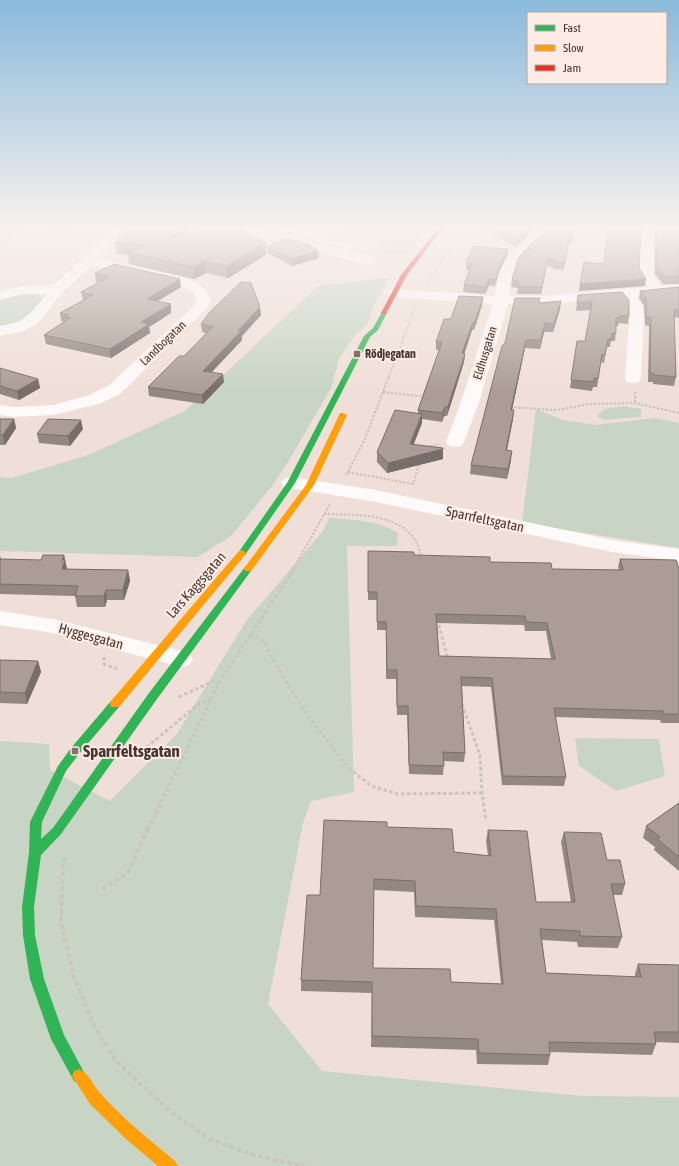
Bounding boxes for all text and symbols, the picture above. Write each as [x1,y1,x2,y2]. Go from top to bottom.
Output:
legend [527,12,667,84]
text: Fast [563,21,581,35]
text: Slow [563,41,584,55]
text: Jam [563,61,581,75]
street label: Landbogatan [137,318,189,368]
street label: Eldhusgatan [470,325,500,381]
place label: Rödjegatan [365,347,416,361]
marker: Rödjegatan [352,349,362,359]
street label: Sparrfeltsgatan [444,503,526,535]
street label: Lars Kaggsgatan [163,549,229,621]
street label: Hyggesgatan [57,620,125,652]
place label: Sparrfeltsgatan [83,741,180,761]
marker: Sparrfeltsgatan [70,746,80,756]

